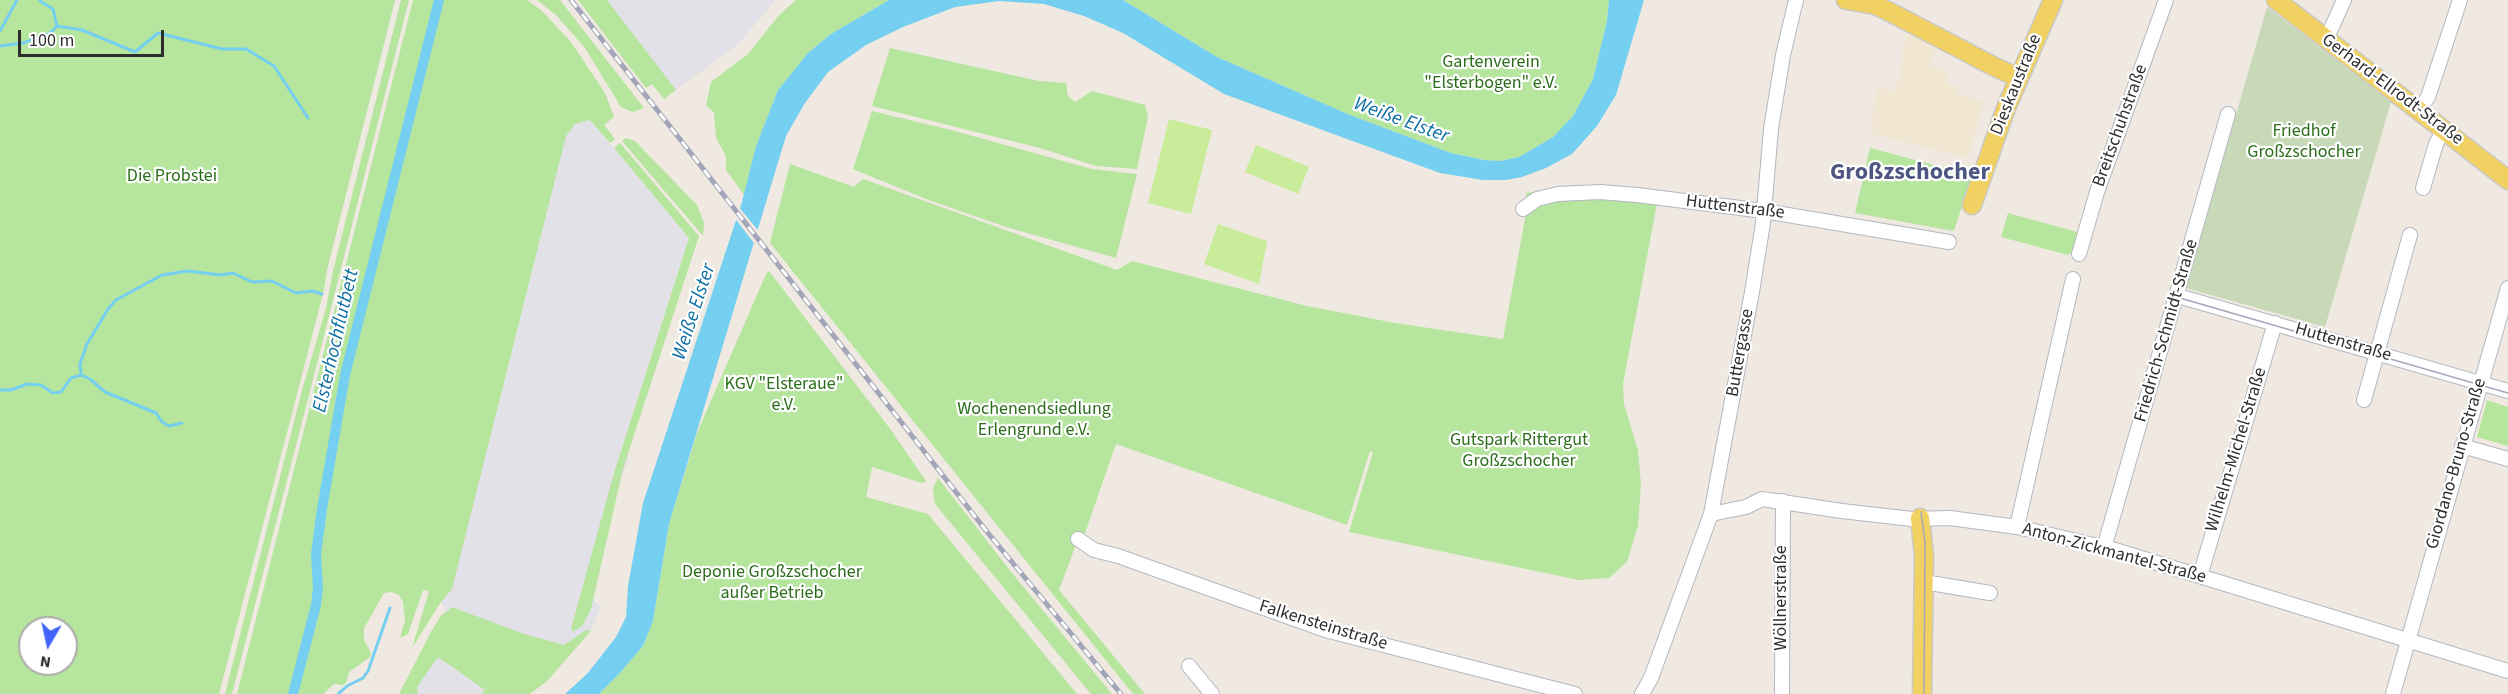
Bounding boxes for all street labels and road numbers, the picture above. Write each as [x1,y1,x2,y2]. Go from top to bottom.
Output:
street label: Gerhard-Ellrodt-Straße [2317,30,2467,150]
street label: Dieskaustraße [1987,31,2047,139]
street label: Breitschuhstraße [2089,62,2153,190]
street label: Huttenstraße [1684,191,1786,225]
street label: Friedrich-Schmidt-Straße [2131,237,2203,425]
street label: Buttergasse [1723,307,1759,399]
street label: Huttenstraße [2292,319,2394,367]
street label: Wilhelm-Michel-Straße [2202,365,2272,535]
street label: Giordano-Bruno-Straße [2422,376,2492,552]
street label: Anton-Zickmantel-Straße [2020,519,2208,589]
street label: Wöllnerstraße [1771,545,1793,651]
street label: Falkensteinstraße [1256,596,1390,656]

